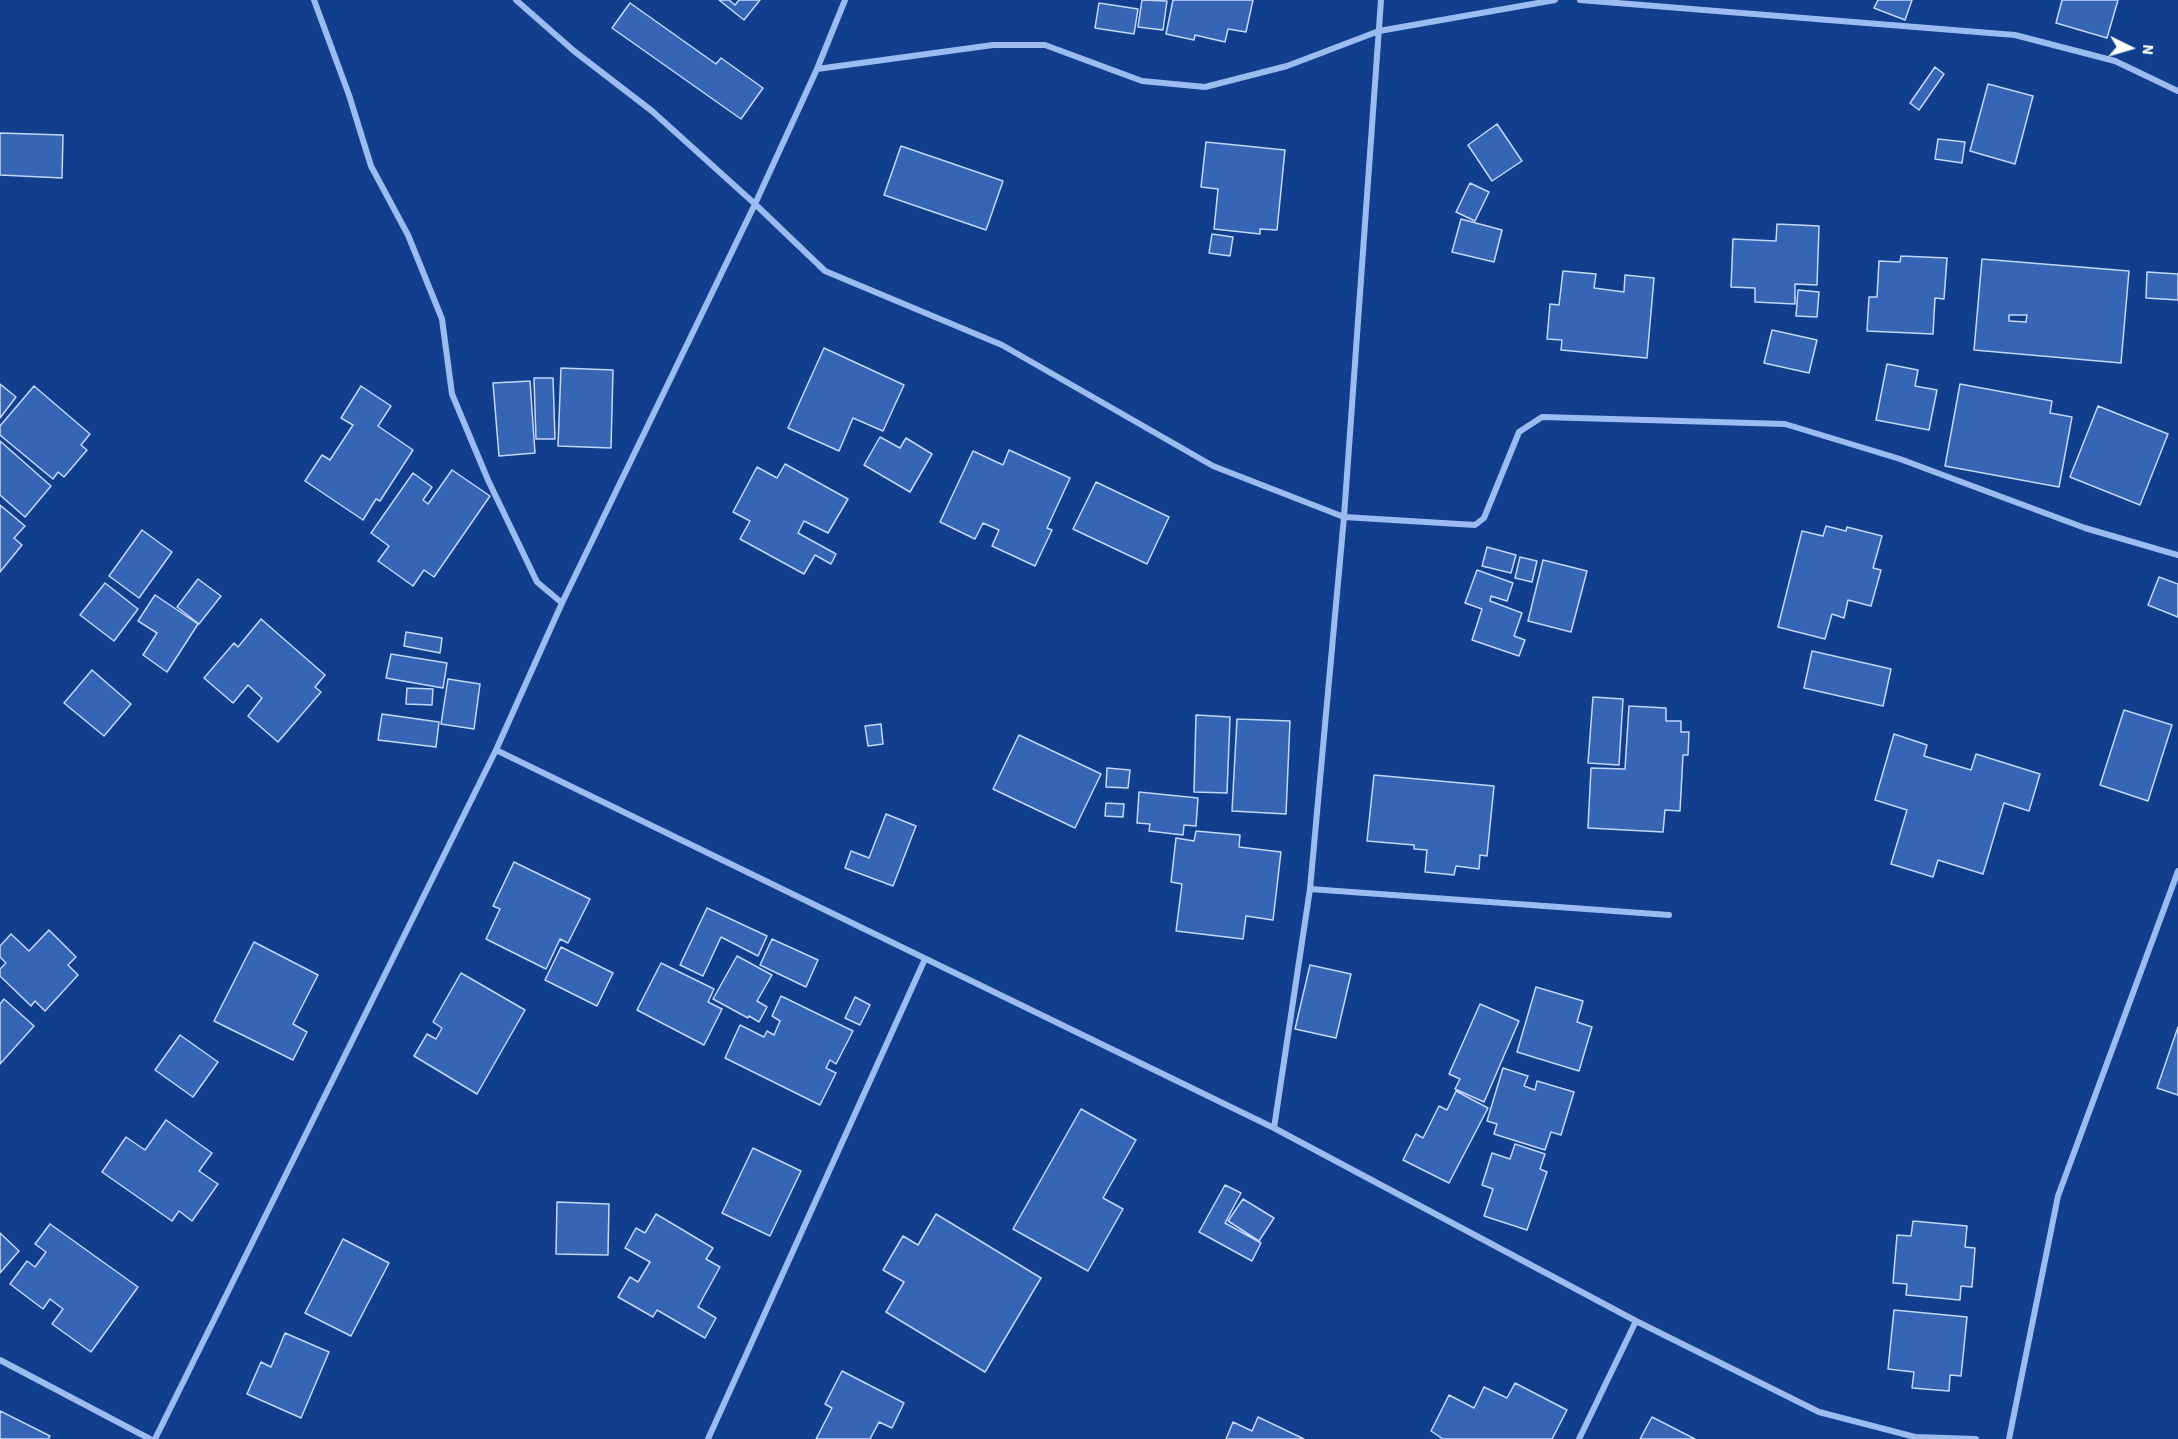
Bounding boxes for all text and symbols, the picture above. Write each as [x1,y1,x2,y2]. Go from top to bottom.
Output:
north arrow [2100,18,2160,78]
text: N [2137,43,2159,56]

